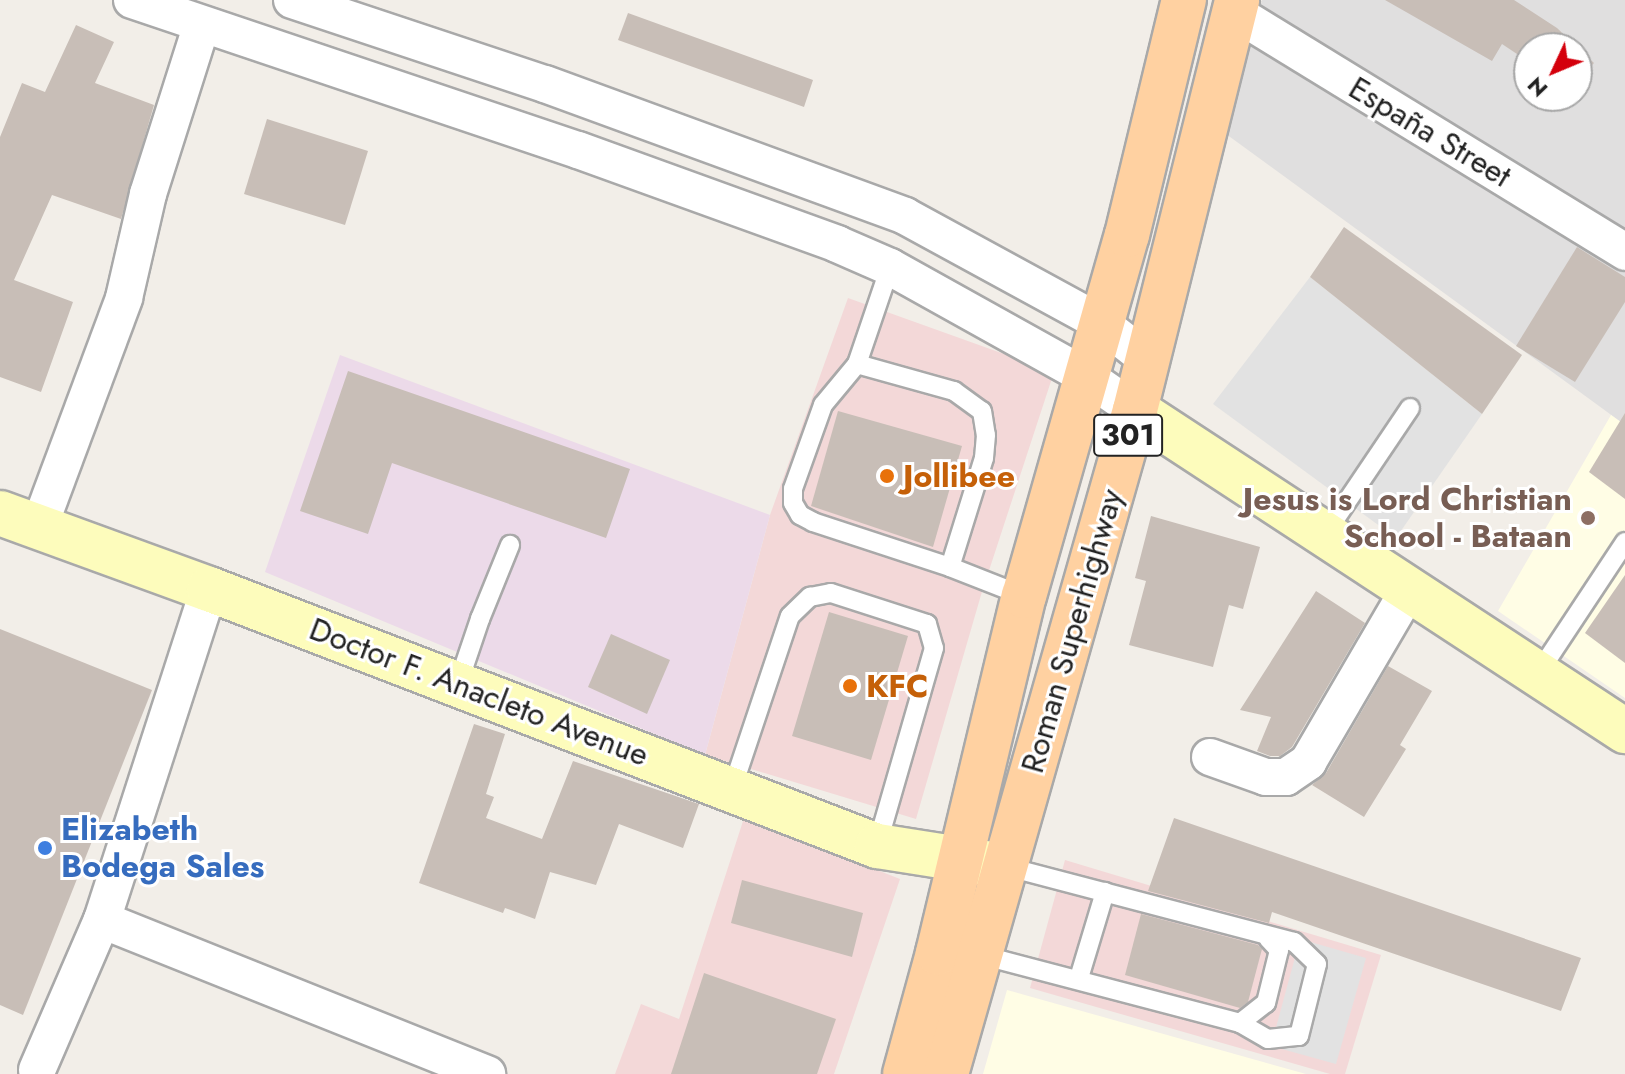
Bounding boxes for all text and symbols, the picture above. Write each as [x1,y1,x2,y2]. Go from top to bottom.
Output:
north arrow [1513,32,1593,112]
street label: España Street [1342,69,1518,195]
text: N [1520,70,1555,105]
road number: 301 [1092,409,1164,461]
place label: Jollibee [903,457,1015,495]
marker: Jollibee [878,467,896,485]
place label: Jesus is Lord Christian School - Bataan [1243,481,1572,556]
street label: Roman Superhighway [1013,485,1131,777]
marker: Jesus is Lord Christian School - Bataan [1579,509,1597,527]
street label: Doctor F. Anacleto Avenue [304,610,654,774]
place label: KFC [866,667,928,705]
marker: KFC [841,677,859,695]
place label: Elizabeth Bodega Sales [61,811,264,886]
marker: Elizabeth Bodega Sales [36,839,54,857]

